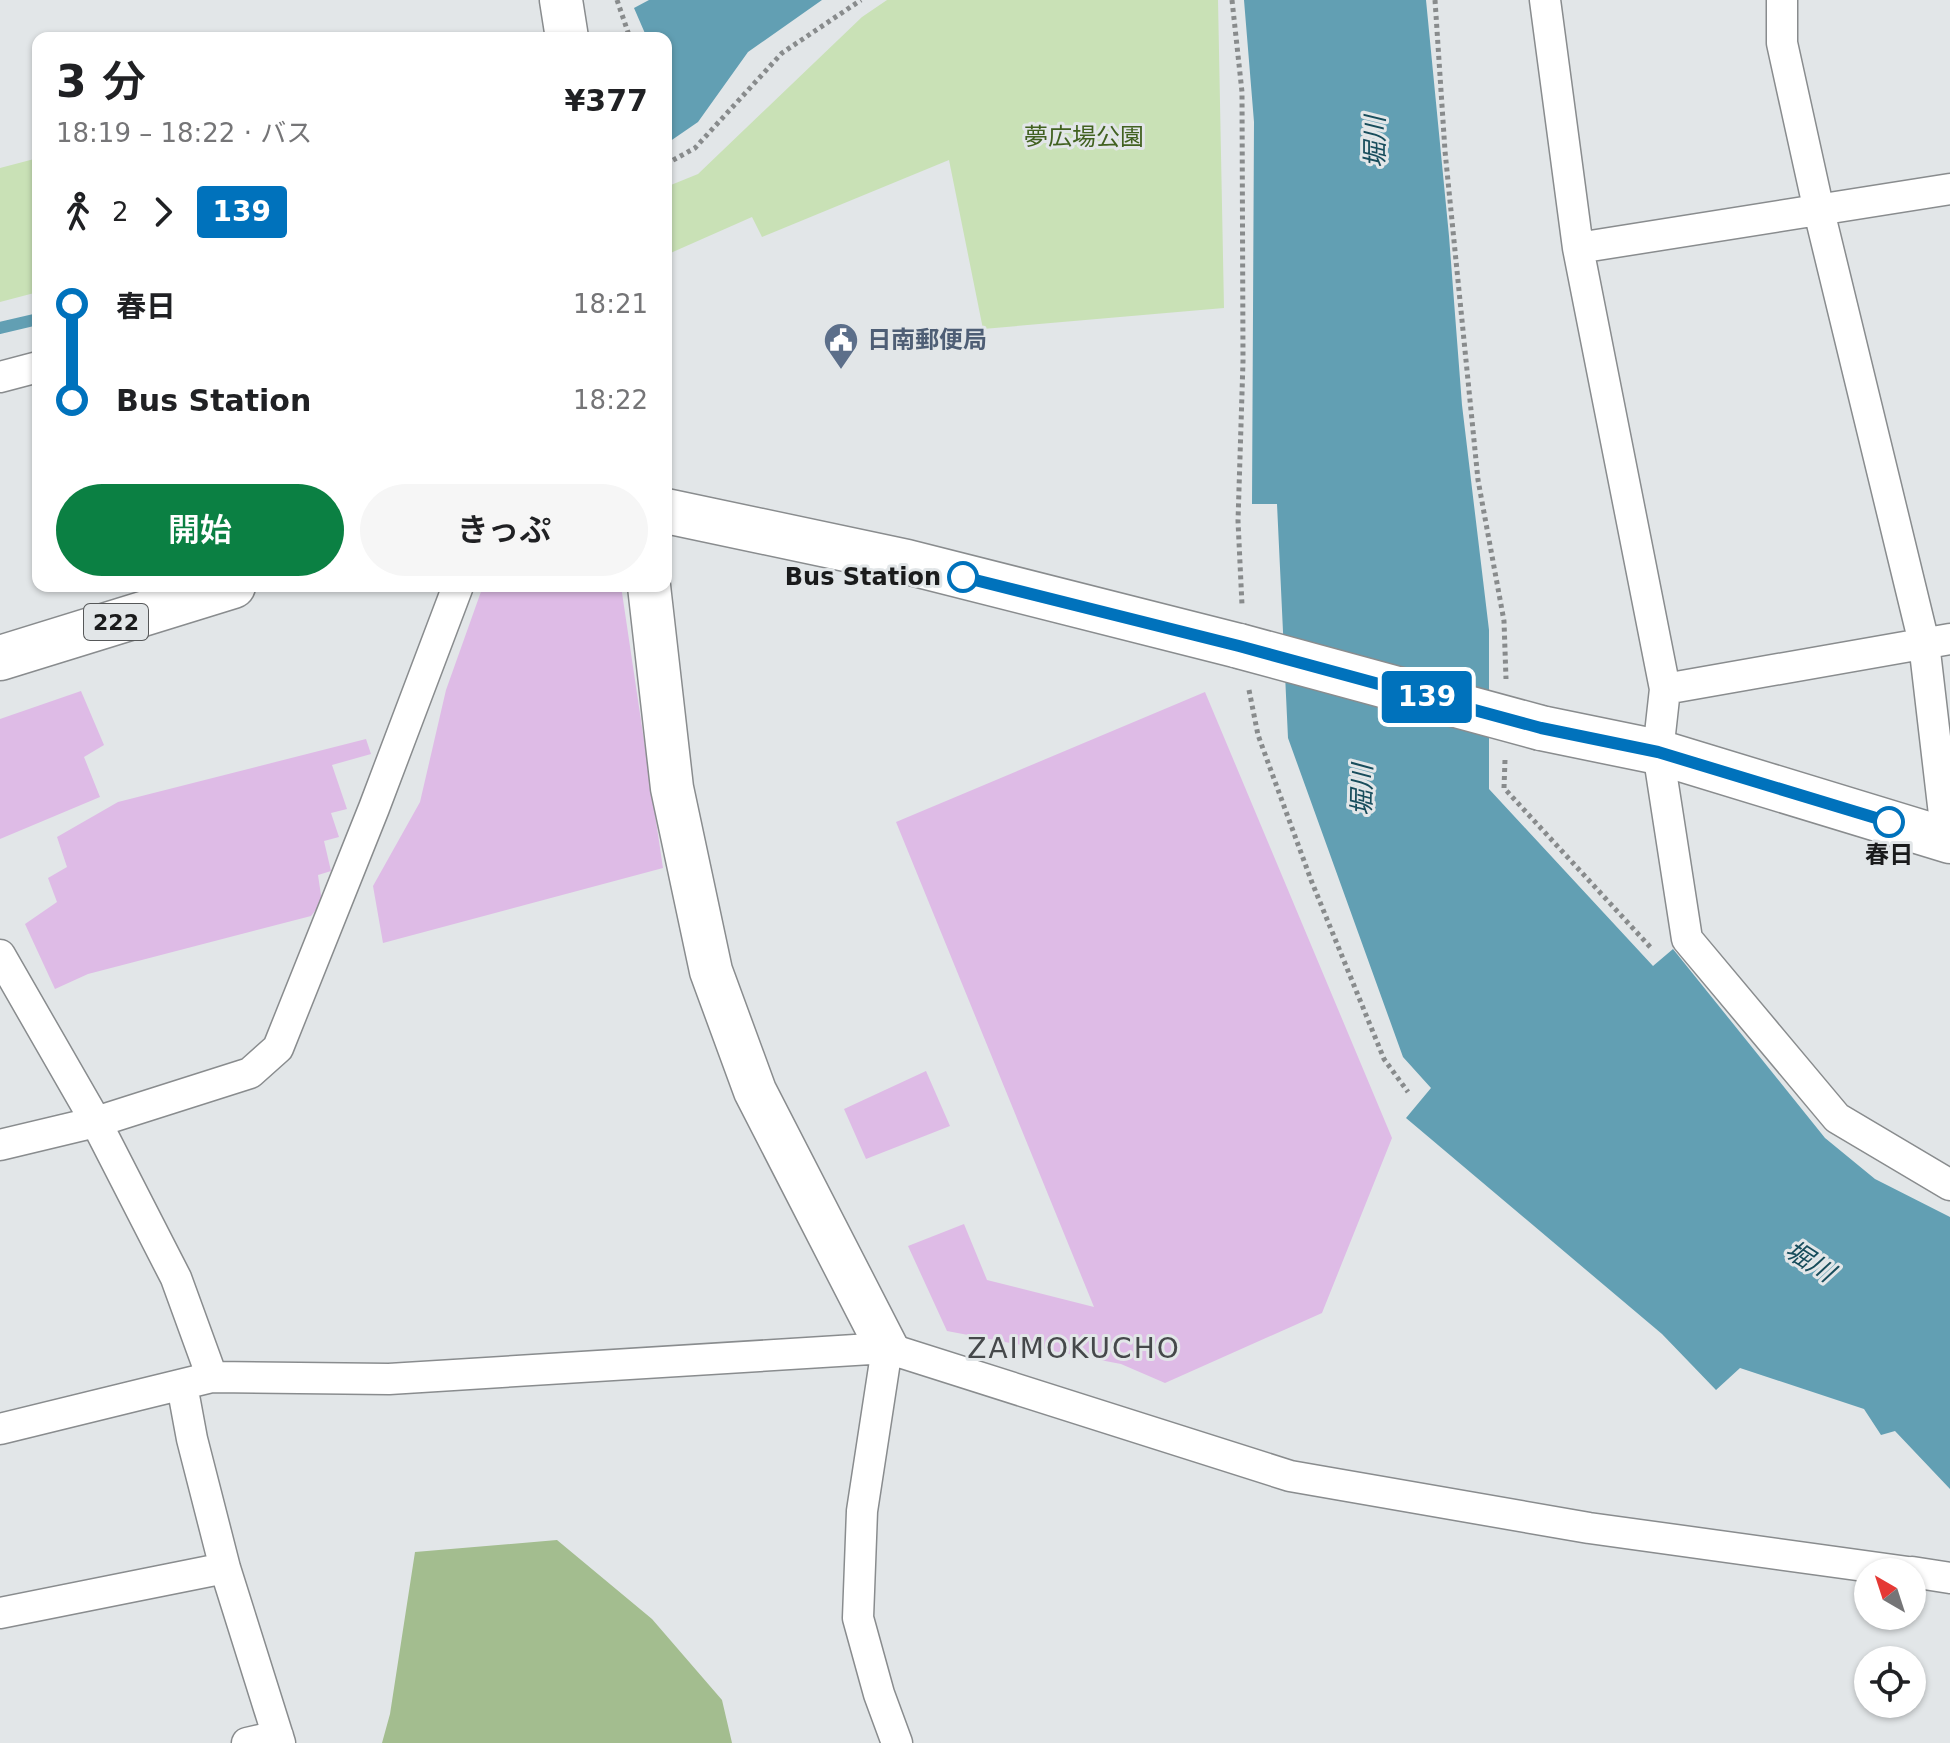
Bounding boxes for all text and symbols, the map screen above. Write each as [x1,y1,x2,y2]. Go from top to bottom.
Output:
text: 3 分 [56,56,146,107]
text: ¥377 [565,83,648,118]
water label: 堀川 [1360,113,1390,168]
text: 18:19 – 18:22 · バス [56,118,312,148]
park label: 夢広場公園 [1024,123,1144,151]
icon: walk [56,190,100,234]
icon: forward [141,190,185,234]
text: 139 [213,195,271,228]
text: 2 [112,197,129,227]
text: 春日 [116,289,176,324]
text: 18:21 [573,289,648,319]
public building icon: 日南郵便局 [822,321,860,371]
place label: 日南郵便局 [867,326,987,354]
text: Bus Station [116,383,311,418]
text: 18:22 [573,385,648,415]
button: 開始 [56,484,344,576]
button: きっぷ [360,484,648,576]
marker: Bus Station [948,562,978,592]
place label: Bus Station [785,563,941,591]
road number: 222 [84,604,148,640]
line badge: 139 [1381,671,1473,723]
text: 139 [1398,680,1456,713]
water label: 堀川 [1347,761,1378,816]
marker: 春日 [1874,807,1904,837]
place label: 春日 [1865,841,1913,869]
water label: 堀川 [1780,1234,1842,1289]
district label: ZAIMOKUCHO [967,1332,1181,1365]
north arrow [1854,1558,1926,1630]
map controls [1854,1558,1926,1718]
button: locate [1854,1646,1926,1718]

